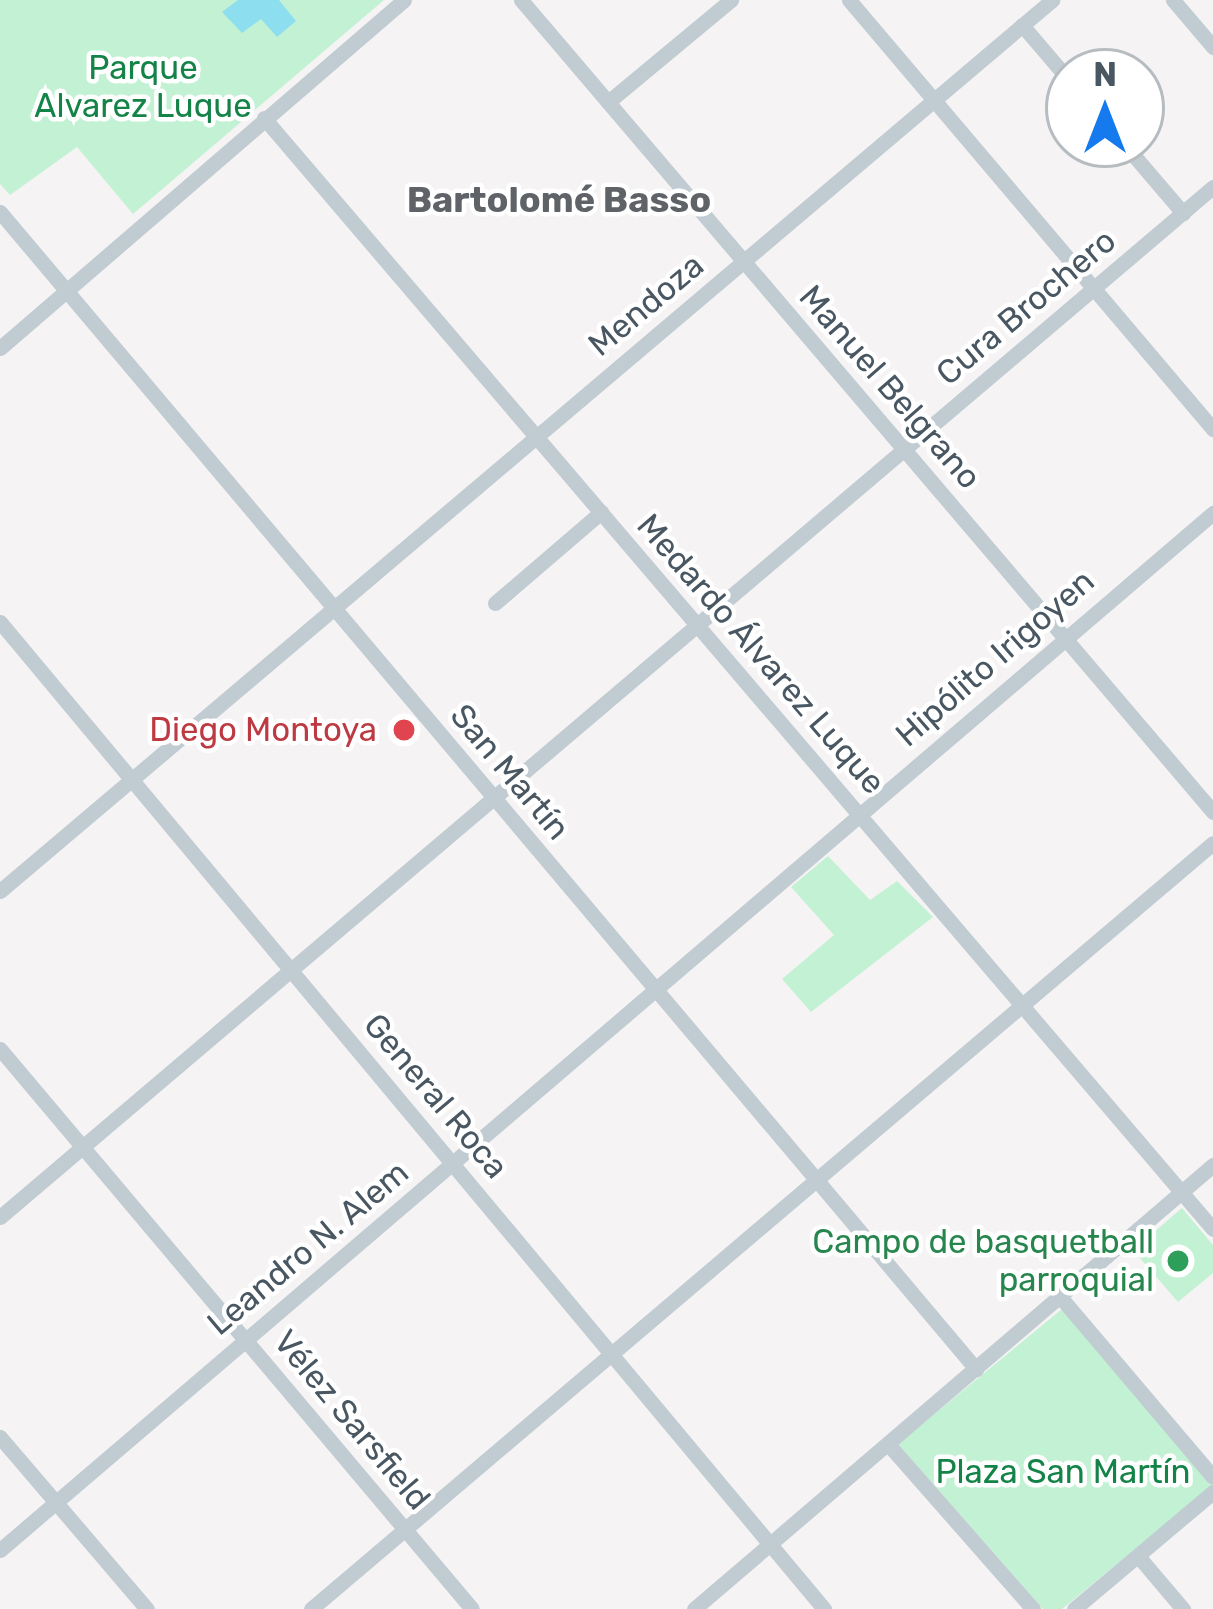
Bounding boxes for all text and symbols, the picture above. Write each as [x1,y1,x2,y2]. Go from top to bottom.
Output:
park label: Parque Alvarez Luque [34,48,252,126]
north arrow [1045,48,1165,168]
text: N [1093,55,1117,94]
district label: Bartolomé Basso [407,178,711,222]
street label: Cura Brochero [928,221,1124,393]
street label: Mendoza [580,245,712,365]
street label: Manuel Belgrano [791,277,989,497]
street label: Medardo Álvarez Luque [628,506,894,802]
street label: Hipólito Irigoyen [888,561,1102,755]
street label: San Martín [442,696,578,848]
place label: Diego Montoya [149,710,377,750]
marker: Diego Montoya [388,714,420,746]
street label: General Roca [356,1006,516,1186]
street label: Leandro N. Alem [199,1152,417,1344]
place label: Campo de basquetball parroquial [812,1222,1154,1300]
marker: Campo de basquetball parroquial [1165,1248,1191,1274]
street label: Vélez Sarsfield [265,1322,439,1518]
park label: Plaza San Martín [935,1452,1191,1492]

